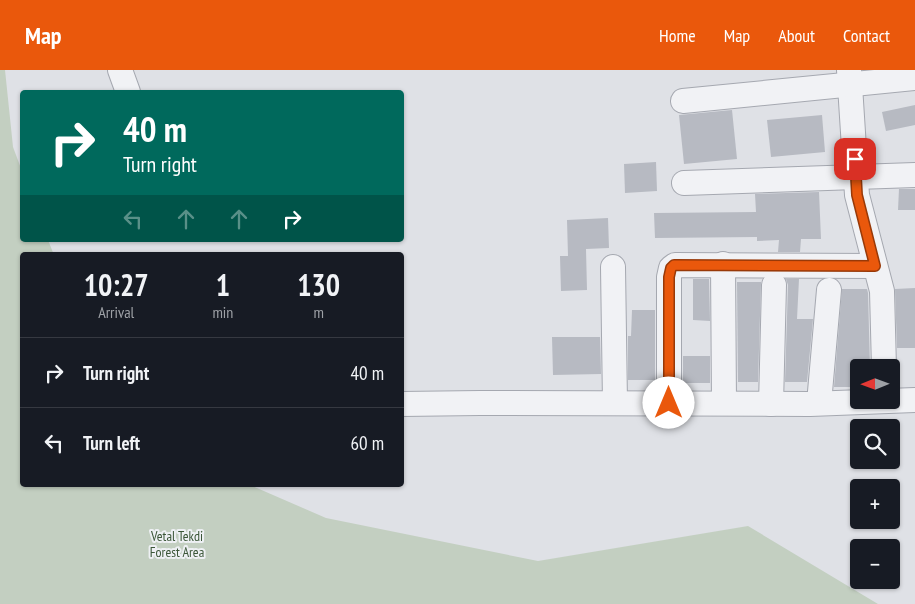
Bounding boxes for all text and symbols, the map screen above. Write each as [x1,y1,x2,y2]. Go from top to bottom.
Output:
text: Map [25,20,62,51]
text: Home [659,24,696,47]
text: Map [724,24,750,47]
text: About [778,24,815,47]
text: Contact [843,24,890,47]
text: 40 m [123,106,187,152]
icon: right [40,110,105,175]
pin [834,138,876,180]
icon: arrive [841,145,869,173]
text: Turn right [123,150,197,178]
icon: left [119,205,147,233]
icon: ahead [172,205,200,233]
icon: ahead [225,205,253,233]
icon: right [278,205,306,233]
text: 10:27 [84,265,149,304]
text: 1 [216,265,230,304]
text: 130 [297,265,340,304]
text: Arrival [98,302,134,322]
text: min [212,302,233,322]
text: m [313,302,324,322]
icon: right [40,359,68,387]
north arrow [850,359,900,409]
map controls [850,359,900,589]
text: Turn right [83,361,149,385]
text: 40 m [351,361,384,385]
position arrow [642,376,694,428]
button: search [850,419,900,469]
icon: left [40,429,68,457]
text: Turn left [83,431,140,455]
text: 60 m [351,431,384,455]
button: + [850,479,900,529]
park label: Vetal Tekdi Forest Area [150,527,204,561]
button: − [850,539,900,589]

